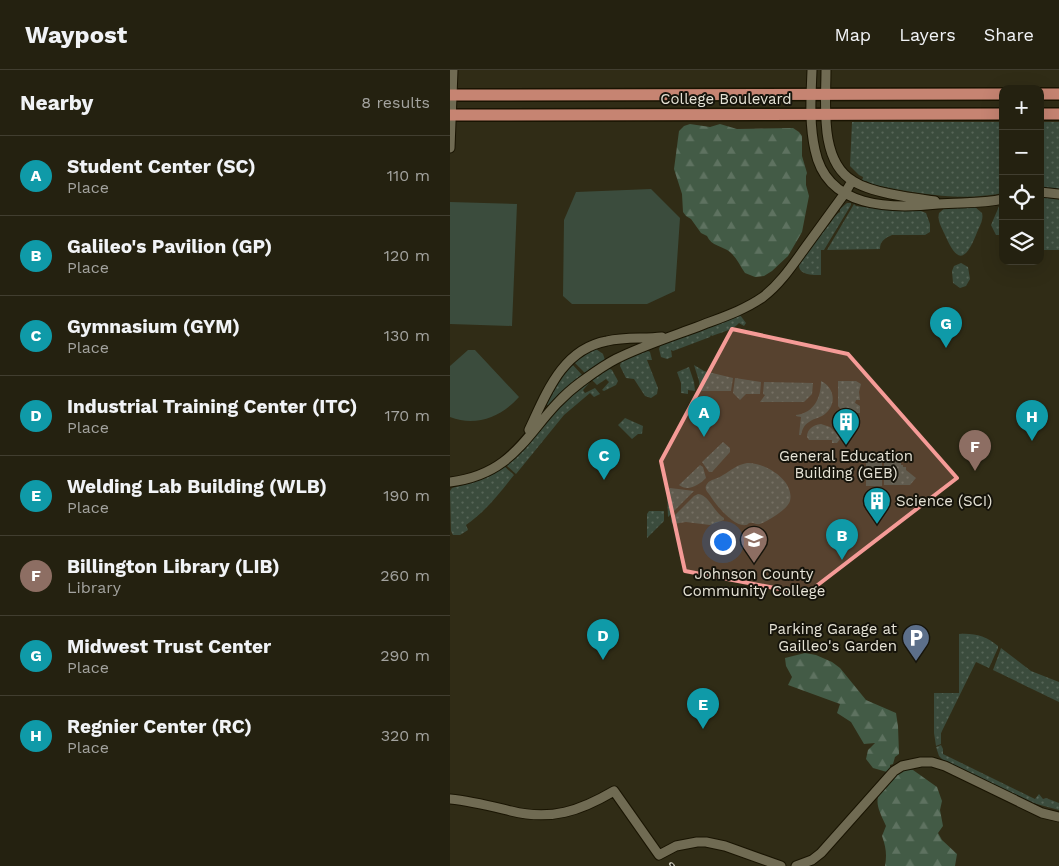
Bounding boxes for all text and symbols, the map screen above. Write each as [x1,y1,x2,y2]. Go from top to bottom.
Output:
text: Waypost [25,21,127,49]
text: Map [834,24,871,45]
text: Layers [899,24,956,45]
text: Share [984,24,1034,45]
map controls [999,85,1044,265]
button: + [999,85,1044,130]
text: Nearby [20,90,93,115]
street label: College Boulevard [660,90,792,108]
text: 8 results [361,93,430,112]
button: − [999,130,1044,175]
text: Student Center (SC) [67,155,256,178]
text: A [31,166,41,185]
text: 110 m [387,166,430,185]
button: locate [999,175,1044,220]
text: Place [67,178,109,197]
button: layers [999,220,1044,265]
text: Galileo's Pavilion (GP) [67,235,272,258]
text: B [31,246,41,265]
text: 120 m [384,246,430,265]
text: Place [67,258,109,277]
pin: G [930,307,962,348]
text: Gymnasium (GYM) [67,315,240,338]
text: C [31,326,41,345]
text: 130 m [384,326,430,345]
text: Place [67,338,109,357]
text: Industrial Training Center (ITC) [67,395,357,418]
pin: A [688,396,720,437]
pin: H [1016,400,1048,441]
text: D [30,406,42,425]
text: 170 m [384,406,430,425]
building icon: General Education Building (GEB) [831,407,861,446]
text: Place [67,418,109,437]
pin: F [959,430,991,471]
pin: C [588,439,620,480]
place label: General Education Building (GEB) [779,447,913,482]
text: Welding Lab Building (WLB) [67,475,327,498]
text: E [31,486,41,505]
text: 190 m [383,486,430,505]
building icon: Science (SCI) [862,486,892,525]
place label: Science (SCI) [896,492,992,510]
text: Place [67,498,109,517]
pin: B [826,519,858,560]
school or university icon: Johnson County Community College [739,525,769,564]
your location [710,529,736,555]
text: Billington Library (LIB) [67,555,280,578]
place label: Johnson County Community College [683,565,825,600]
text: F [31,566,41,585]
text: 260 m [380,566,430,585]
text: Library [67,578,121,597]
pin: D [587,619,619,660]
place label: Parking Garage at Gailleo's Garden [768,620,898,655]
parking icon: Parking Garage at Gailleo's Garden [901,623,931,662]
text: Midwest Trust Center [67,635,271,658]
text: G [30,646,42,665]
text: 290 m [380,646,430,665]
text: Place [67,658,109,677]
pin: E [687,688,719,729]
text: Regnier Center (RC) [67,715,252,738]
text: H [30,726,42,745]
text: 320 m [381,726,430,745]
text: Place [67,738,109,757]

